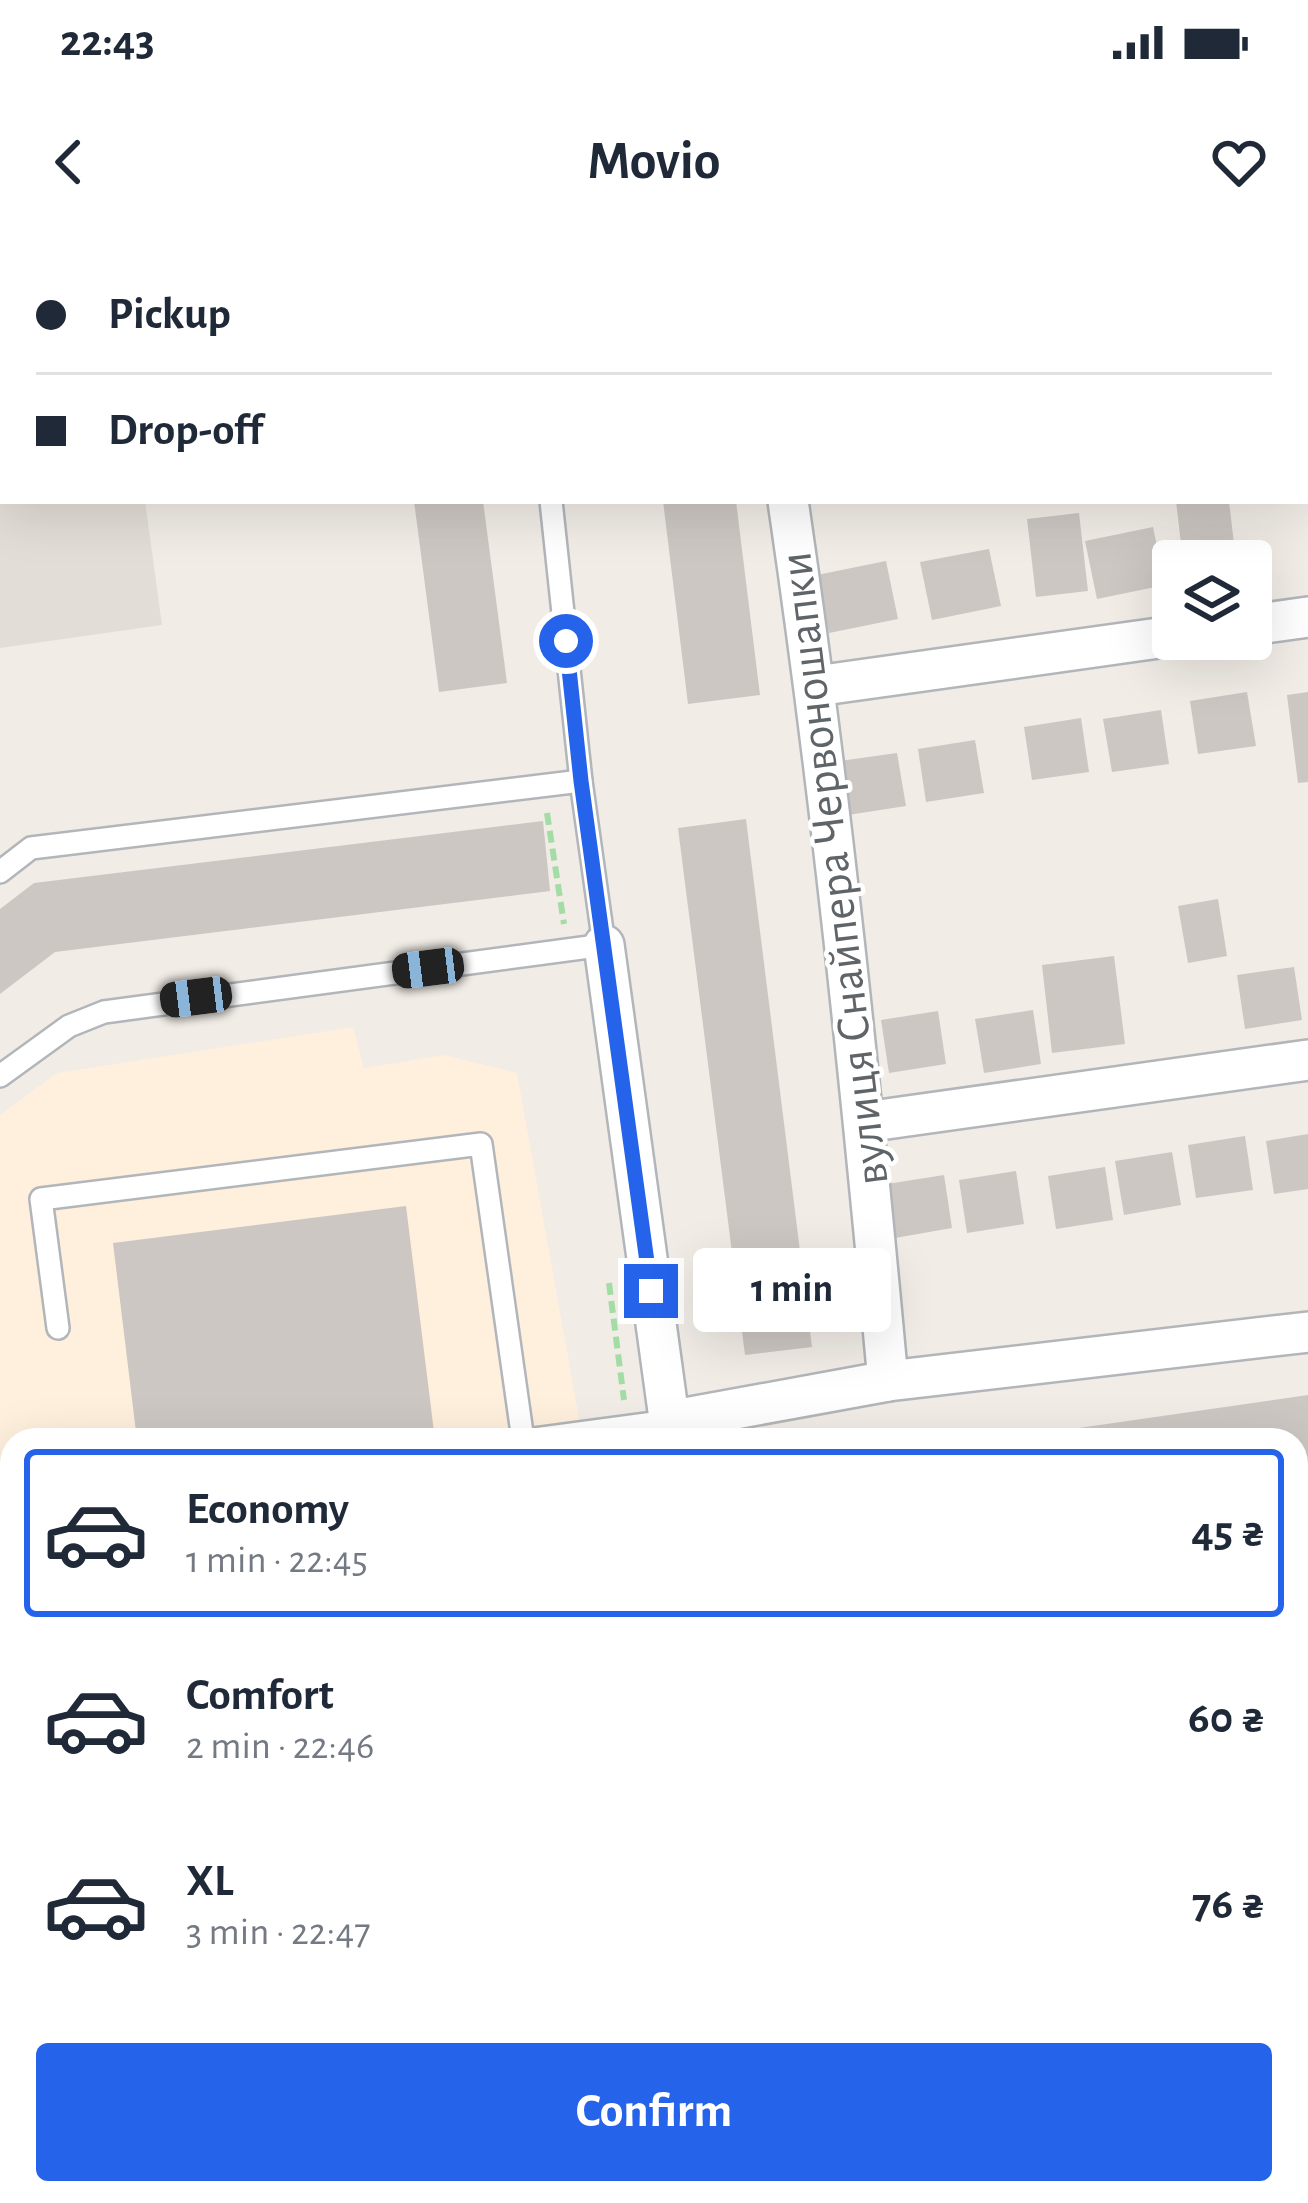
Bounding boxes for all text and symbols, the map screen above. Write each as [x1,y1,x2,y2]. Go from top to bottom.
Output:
text: 22:43 [60,19,155,64]
icon: back [36,129,102,195]
icon: heart [1206,129,1272,195]
text: Movio [587,135,721,189]
text: Pickup [108,292,231,337]
text: Drop-off [108,408,263,453]
map controls [1152,540,1272,660]
button: layers [1152,540,1272,660]
street label: вулиця Снайпера Червоношапки [772,549,898,1188]
route start [539,614,593,668]
car [390,946,466,990]
car [158,975,234,1019]
callout: 1 min [693,1249,891,1333]
route end [624,1264,678,1318]
text: 1 min [751,1270,833,1309]
icon: car [42,1479,150,1587]
text: Economy [186,1487,349,1532]
text: 45 ₴ [1191,1510,1266,1555]
text: 1 min · 22:45 [186,1541,368,1580]
icon: car [42,1665,150,1773]
text: Comfort [186,1673,334,1718]
text: 60 ₴ [1188,1696,1266,1741]
text: 2 min · 22:46 [186,1727,374,1766]
icon: car [42,1851,150,1959]
text: XL [186,1859,234,1904]
text: 76 ₴ [1192,1882,1266,1927]
text: 3 min · 22:47 [186,1913,371,1952]
button: Confirm [36,2043,1272,2181]

